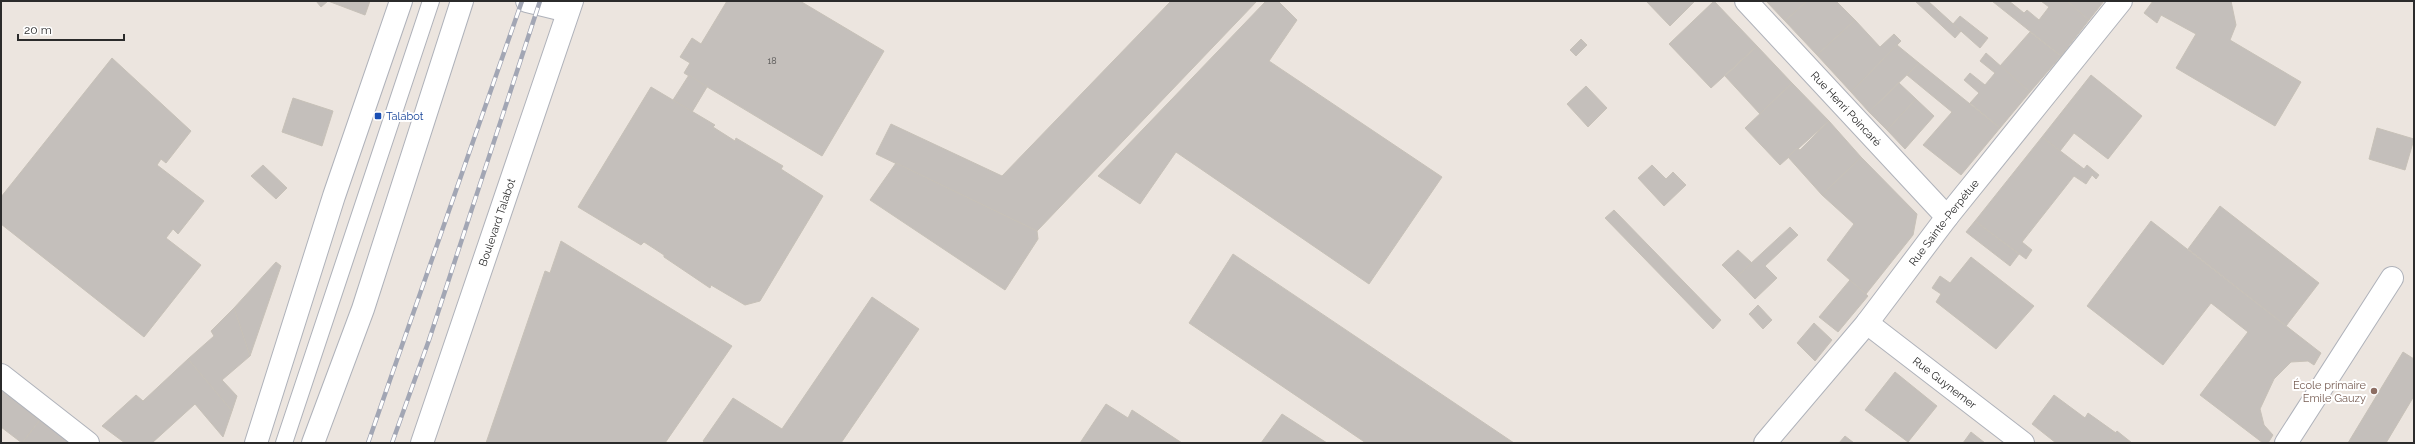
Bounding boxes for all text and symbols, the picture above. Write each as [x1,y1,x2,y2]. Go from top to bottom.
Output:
scale bar [18,16,124,42]
text: 20 m [24,23,52,37]
house number: 18 [767,56,777,66]
street label: Rue Henri Poincaré [1808,69,1884,149]
place label: Talabot [386,110,424,123]
marker: Talabot [373,111,383,121]
street label: Rue Sainte-Perpétue [1906,176,1982,269]
street label: Boulevard Talabot [476,177,518,268]
street label: Rue Guynemer [1910,355,1979,412]
place label: École primaire Emile Gauzy [2293,378,2367,405]
marker: École primaire Emile Gauzy [2369,386,2379,396]

